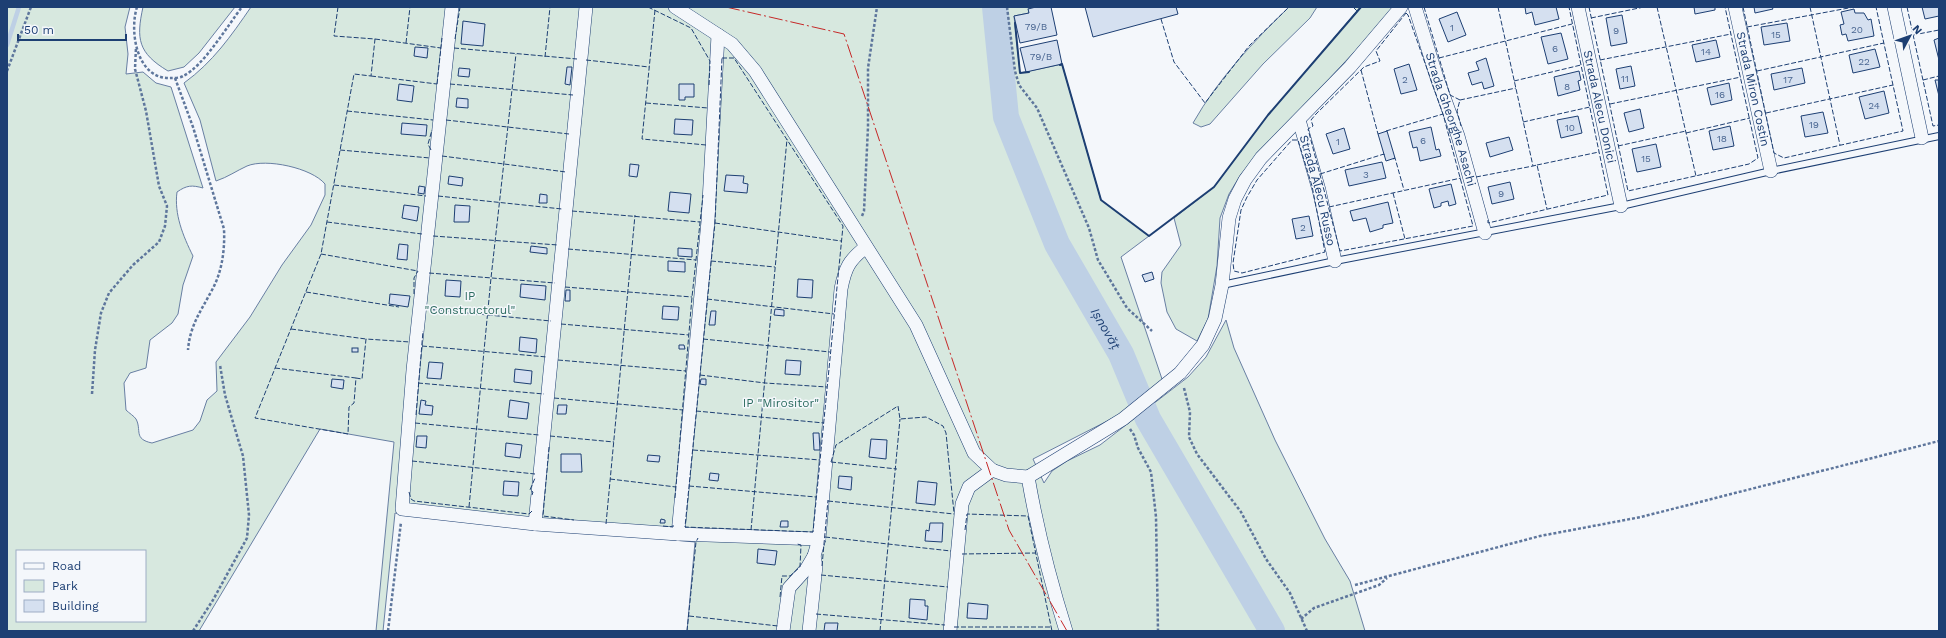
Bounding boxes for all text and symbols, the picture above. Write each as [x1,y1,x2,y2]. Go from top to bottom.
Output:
scale bar [18,16,126,42]
north arrow [1890,16,1930,56]
house number: 79/B [1025,21,1047,32]
house number: 1 [1450,22,1454,33]
text: N [1910,22,1925,37]
text: 50 m [24,23,54,37]
house number: 20 [1851,24,1863,35]
house number: 9 [1613,25,1619,36]
house number: 15 [1771,29,1781,40]
street label: Strada Miron Costin [1734,31,1772,148]
house number: 6 [1552,43,1558,54]
house number: 14 [1701,46,1711,57]
street label: Strada Alecu Donici [1581,49,1619,164]
house number: 79/B [1030,51,1052,62]
street label: Strada Gheorghe Asachi [1423,51,1479,188]
house number: 22 [1858,56,1870,67]
house number: 11 [1621,73,1629,84]
house number: 2 [1402,74,1408,85]
house number: 17 [1783,74,1793,85]
house number: 8 [1564,81,1570,92]
house number: 16 [1715,89,1725,100]
house number: 24 [1868,100,1880,111]
house number: 19 [1809,119,1819,130]
house number: 10 [1565,122,1575,133]
house number: 18 [1717,133,1727,144]
street label: Strada Alecu Russo [1297,134,1338,247]
house number: 6 [1420,135,1426,146]
house number: 1 [1336,136,1340,147]
house number: 15 [1641,153,1651,164]
house number: 3 [1363,169,1369,180]
house number: 9 [1498,188,1504,199]
house number: 2 [1300,222,1306,233]
park label: IP "Constructorul" [425,289,516,317]
water label: Ișnovăț [1088,305,1124,352]
park label: IP "Mirositor" [743,396,819,410]
legend [16,550,146,622]
text: Road [52,559,81,573]
text: Park [52,579,78,593]
text: Building [52,599,99,613]

